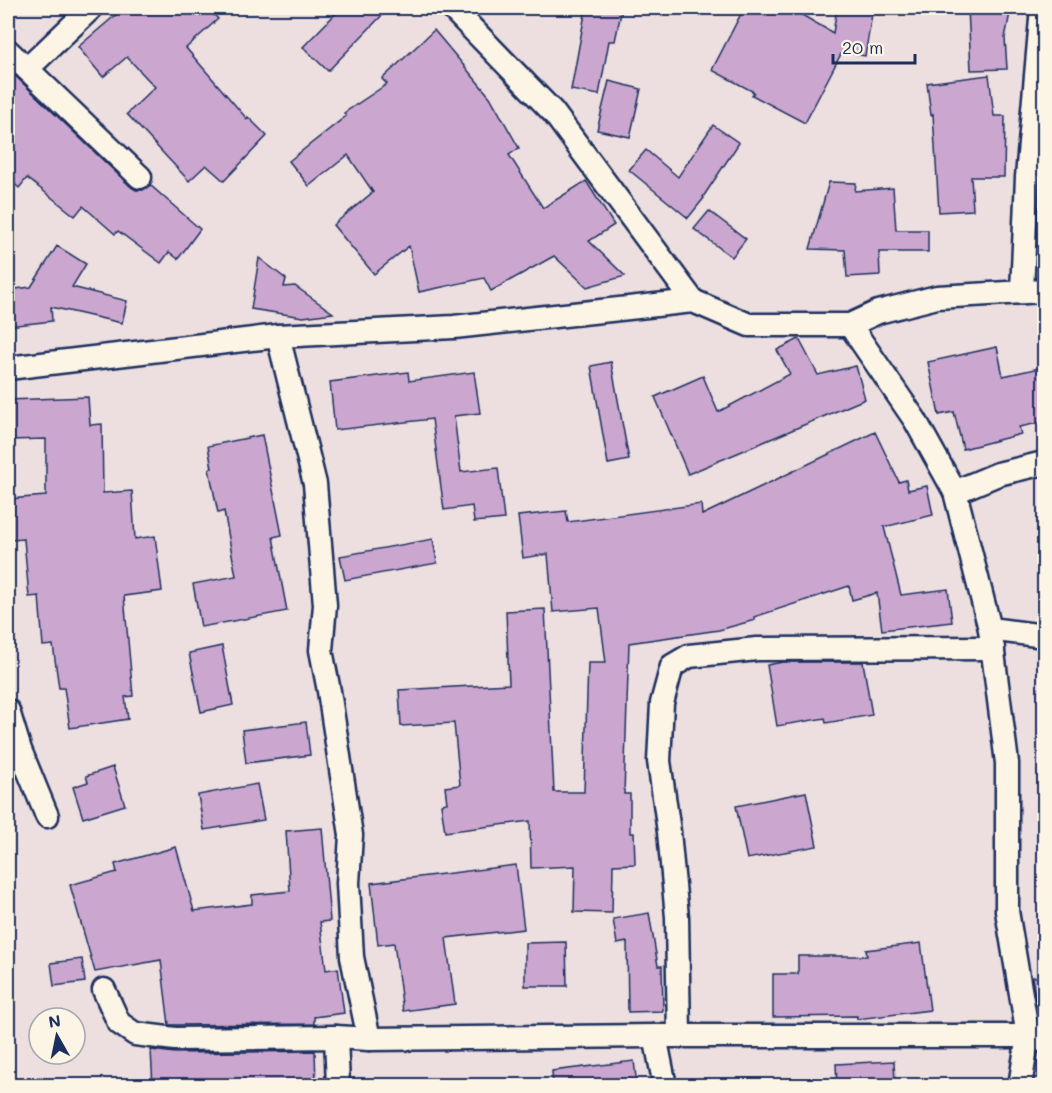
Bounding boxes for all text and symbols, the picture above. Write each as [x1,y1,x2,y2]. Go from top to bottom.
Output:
scale bar [833,27,916,65]
text: 20 m [842,35,883,59]
north arrow [27,1006,87,1066]
text: N [47,1009,62,1032]

